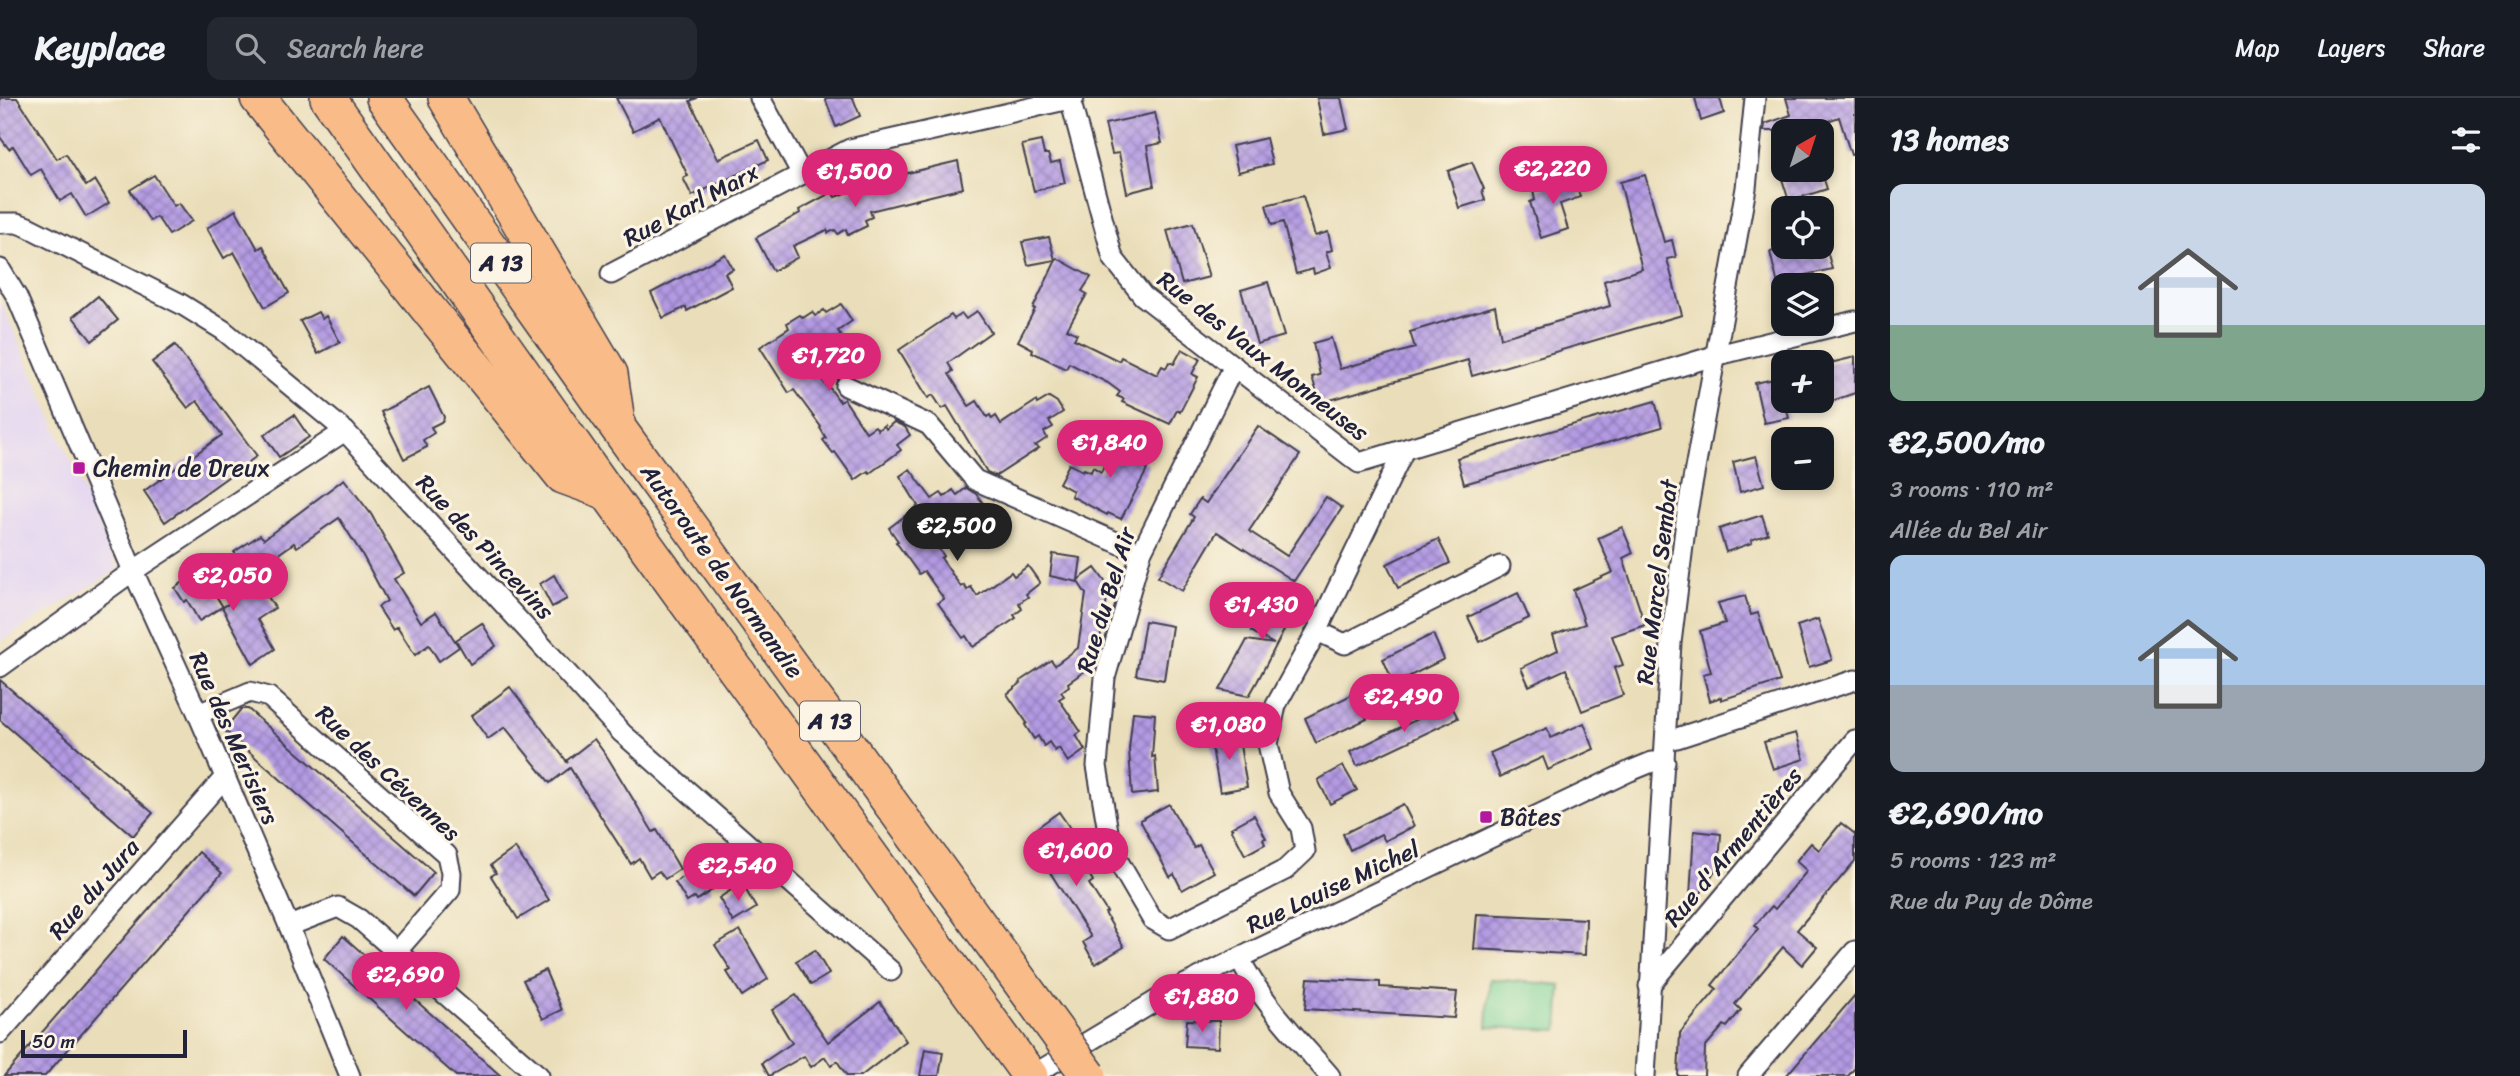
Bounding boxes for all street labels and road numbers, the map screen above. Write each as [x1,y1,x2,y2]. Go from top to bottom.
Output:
street label: Rue Karl Marx [615,151,767,259]
road number: A 13 [471,244,531,282]
street label: Rue des Vaux Monneuses [1148,260,1379,453]
street label: Autoroute de Normandie [629,453,815,688]
street label: Rue des Pincevins [406,464,565,631]
street label: Rue Marcel Sembat [1624,476,1691,687]
street label: Rue du Bel Air [1064,521,1148,678]
street label: Rue des Merisiers [177,645,291,831]
street label: Rue des Cévennes [306,694,471,852]
road number: A 13 [800,702,860,740]
street label: Rue d'Armentières [1653,757,1814,937]
street label: Rue du Jura [38,828,151,949]
street label: Rue Louise Michel [1239,828,1428,946]

